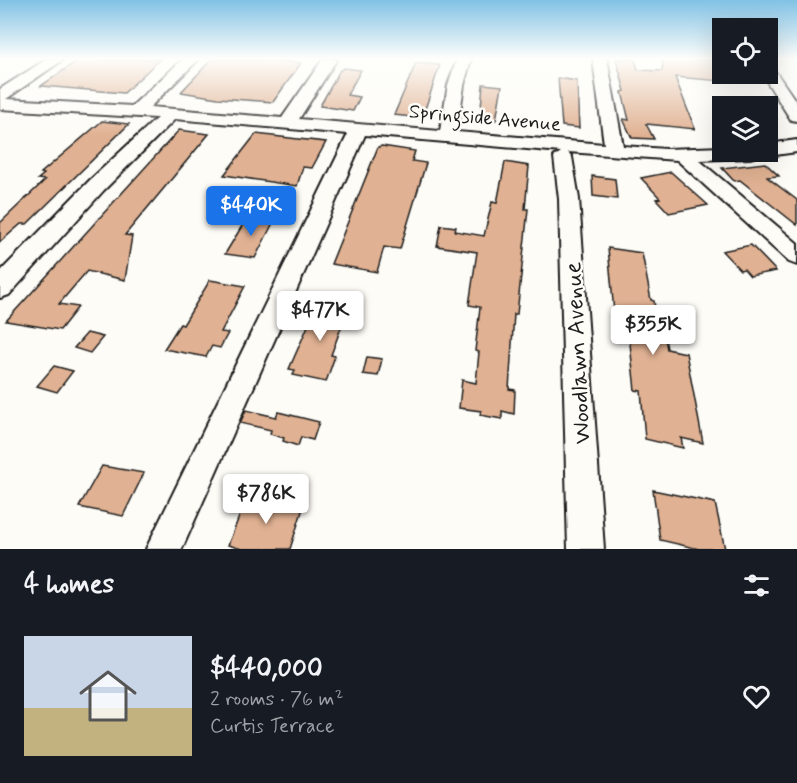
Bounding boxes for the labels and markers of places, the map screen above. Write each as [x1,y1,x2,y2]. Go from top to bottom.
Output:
pin: $440K [209,186,293,237]
pin: $477K [278,291,362,342]
pin: $355K [611,305,695,356]
pin: $786K [224,474,308,525]

